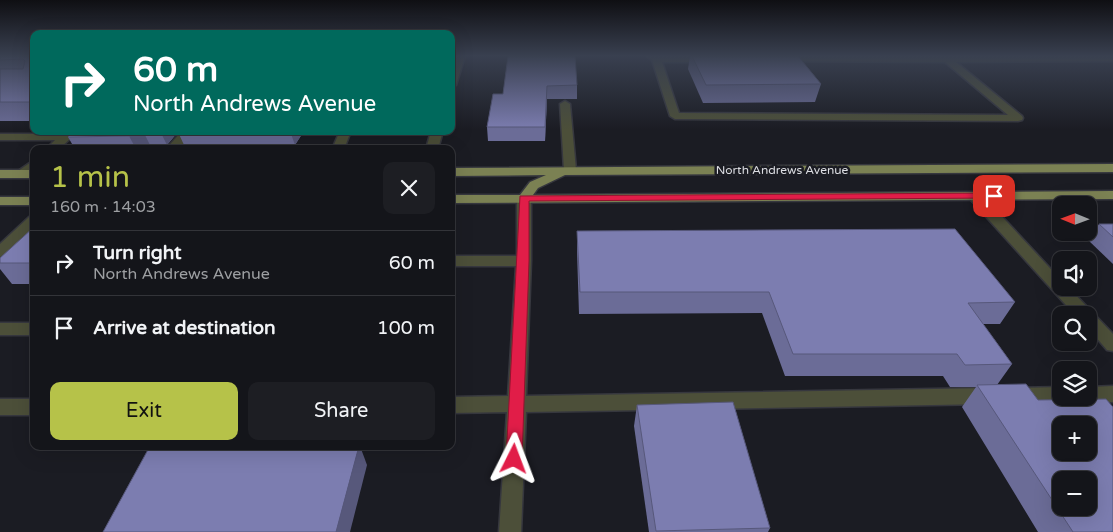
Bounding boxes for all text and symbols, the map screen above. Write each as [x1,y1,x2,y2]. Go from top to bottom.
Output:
text: 60 m [133,49,218,91]
icon: right [50,50,115,115]
text: North Andrews Avenue [133,91,376,117]
text: 1 min [50,159,130,196]
button: close [383,162,435,214]
street label: North Andrews Avenue [716,163,849,177]
pin [973,175,1015,217]
icon: arrive [980,182,1008,210]
north arrow [1052,196,1098,241]
map controls [1052,196,1097,516]
text: 160 m · 14:03 [50,197,156,217]
text: Turn right [93,242,181,264]
icon: right [50,249,78,277]
button: sound [1052,251,1097,296]
text: 60 m [389,252,435,274]
text: North Andrews Avenue [93,264,270,284]
button: search [1052,306,1097,351]
icon: arrive [50,314,78,342]
text: Arrive at destination [93,317,276,339]
text: 100 m [377,317,435,339]
button: layers [1052,361,1097,406]
button: Exit [50,382,238,440]
button: Share [248,382,435,440]
button: + [1052,416,1097,461]
position arrow [487,432,539,484]
button: − [1052,471,1097,516]

